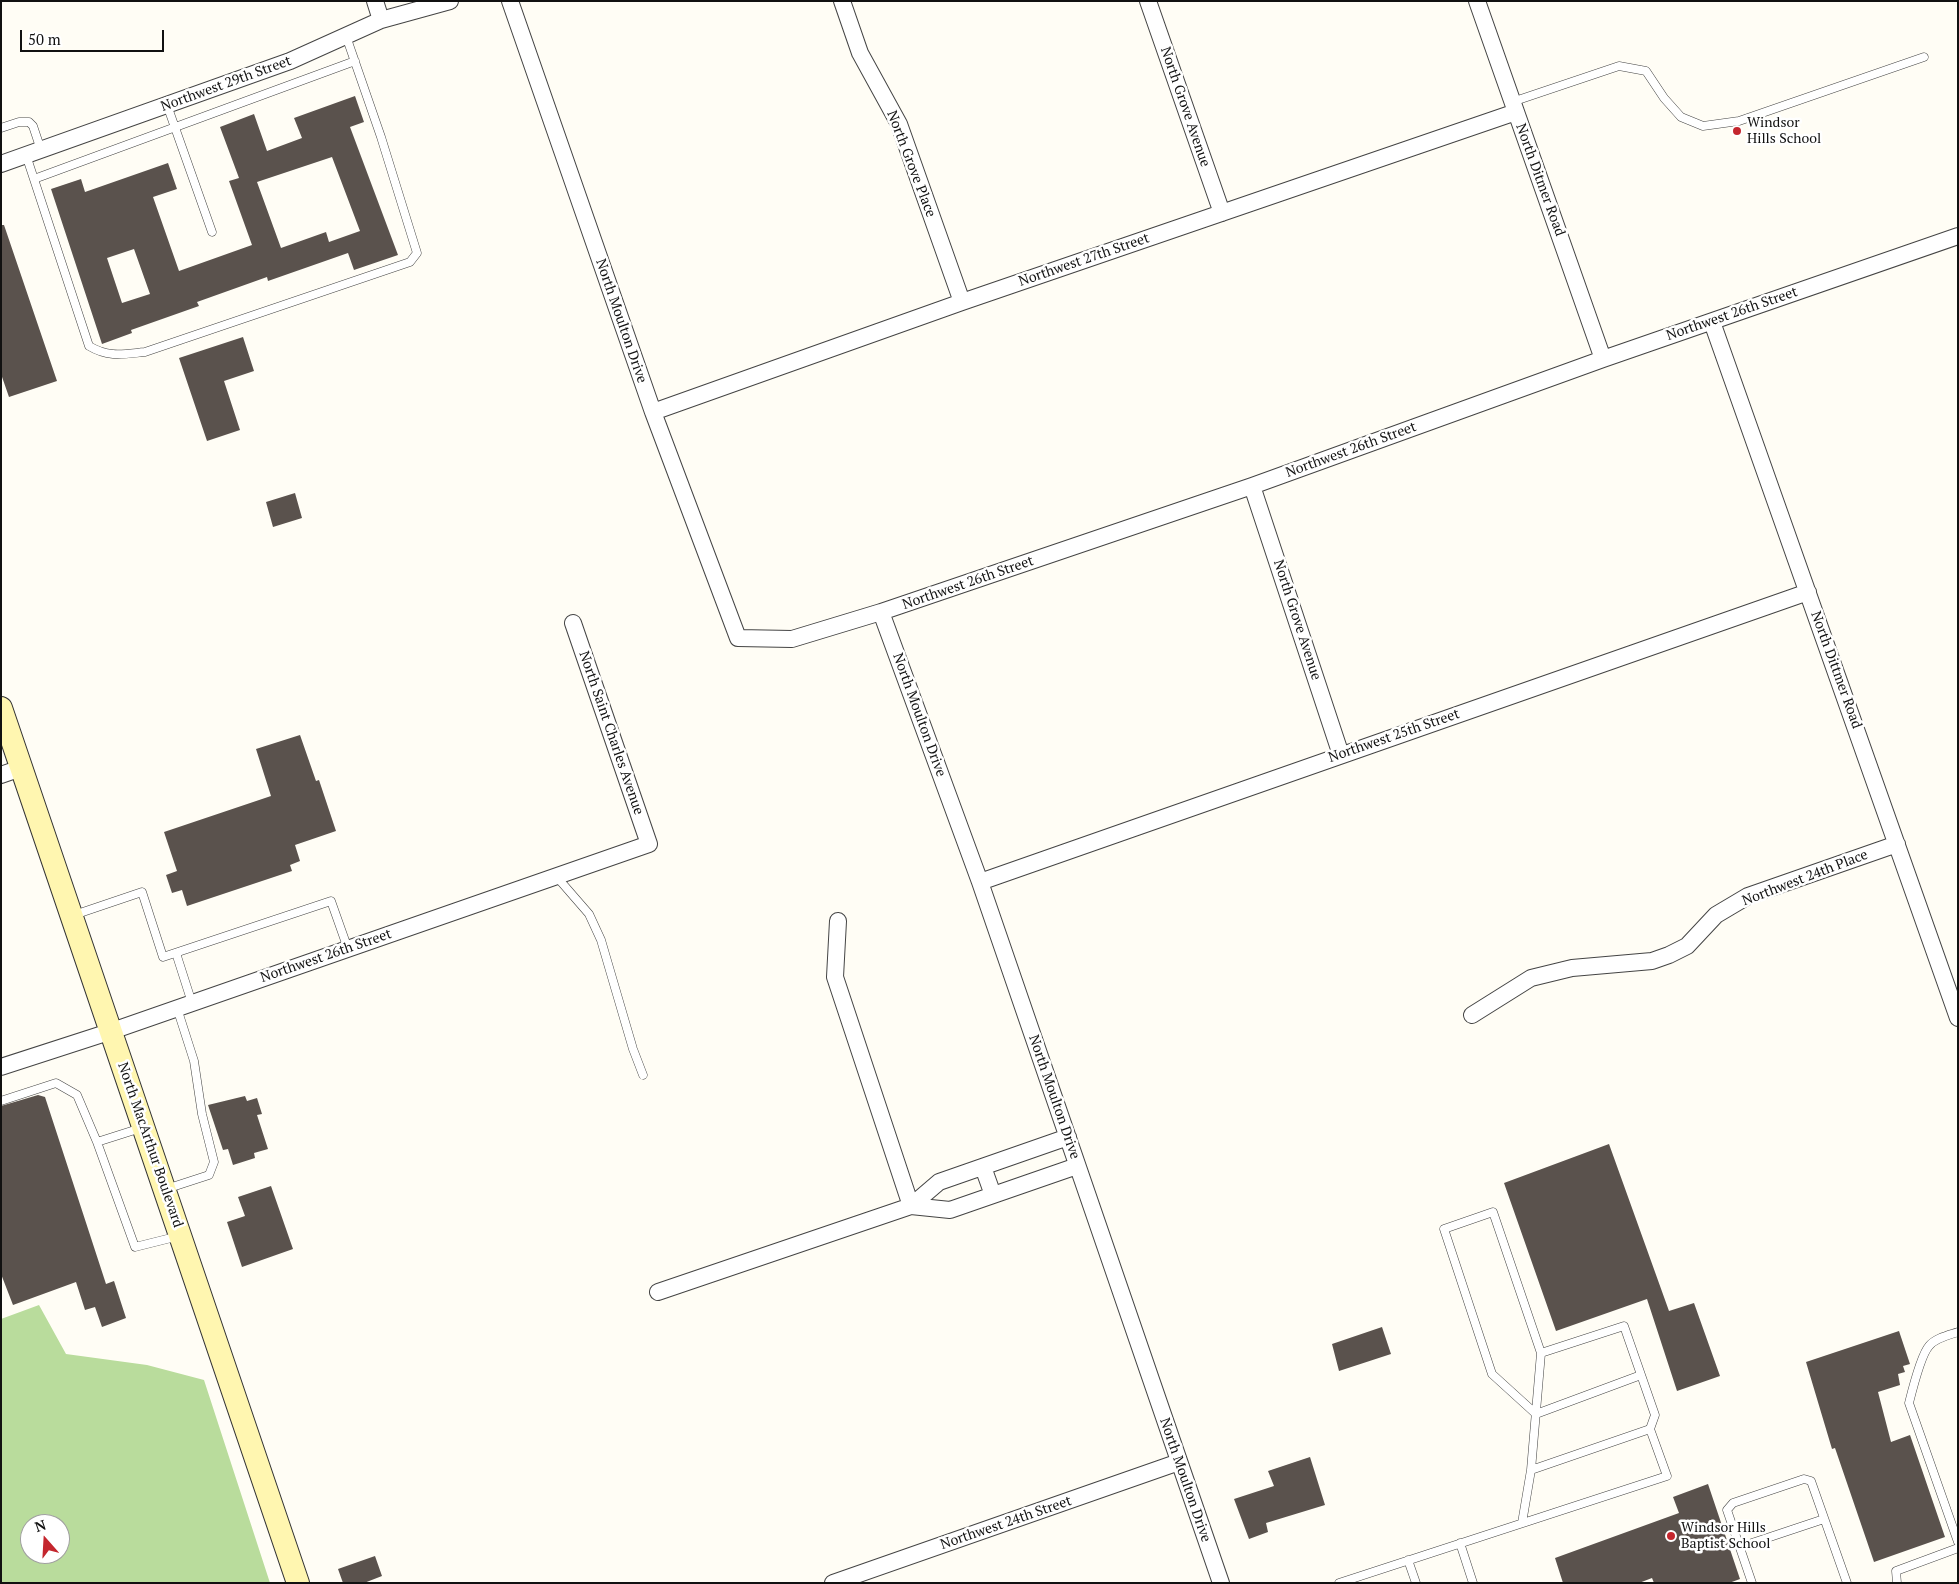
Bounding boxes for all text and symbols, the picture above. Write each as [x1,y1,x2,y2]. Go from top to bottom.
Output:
scale bar [22,20,166,52]
text: 50 m [28,29,61,49]
street label: North Grove Avenue [1157,45,1213,169]
street label: Northwest 29th Street [158,53,294,115]
street label: North Grove Place [883,108,939,220]
place label: Windsor Hills School [1747,115,1821,148]
street label: North Ditmer Road [1512,121,1568,239]
marker: Windsor Hills School [1731,125,1743,137]
street label: Northwest 27th Street [1017,230,1151,290]
street label: North Moulton Drive [592,257,650,385]
street label: Northwest 26th Street [1664,284,1800,344]
street label: Northwest 26th Street [1283,419,1419,481]
street label: Northwest 26th Street [900,553,1036,613]
street label: North Grove Avenue [1270,558,1324,682]
street label: North Dittmer Road [1807,609,1865,731]
street label: North Saint Charles Avenue [575,649,647,817]
street label: North Moulton Drive [889,651,949,779]
street label: Northwest 25th Street [1326,706,1462,766]
street label: Northwest 24th Place [1740,846,1870,910]
street label: Northwest 26th Street [258,926,394,986]
street label: North Moulton Drive [1025,1033,1083,1161]
street label: North MacArthur Boulevard [114,1060,186,1230]
street label: North Moulton Drive [1156,1416,1214,1544]
street label: Northwest 24th Street [938,1493,1074,1553]
north arrow [20,1514,70,1564]
text: N [32,1515,48,1536]
place label: Windsor Hills Baptist School [1681,1520,1770,1552]
marker: Windsor Hills Baptist School [1665,1530,1677,1542]

